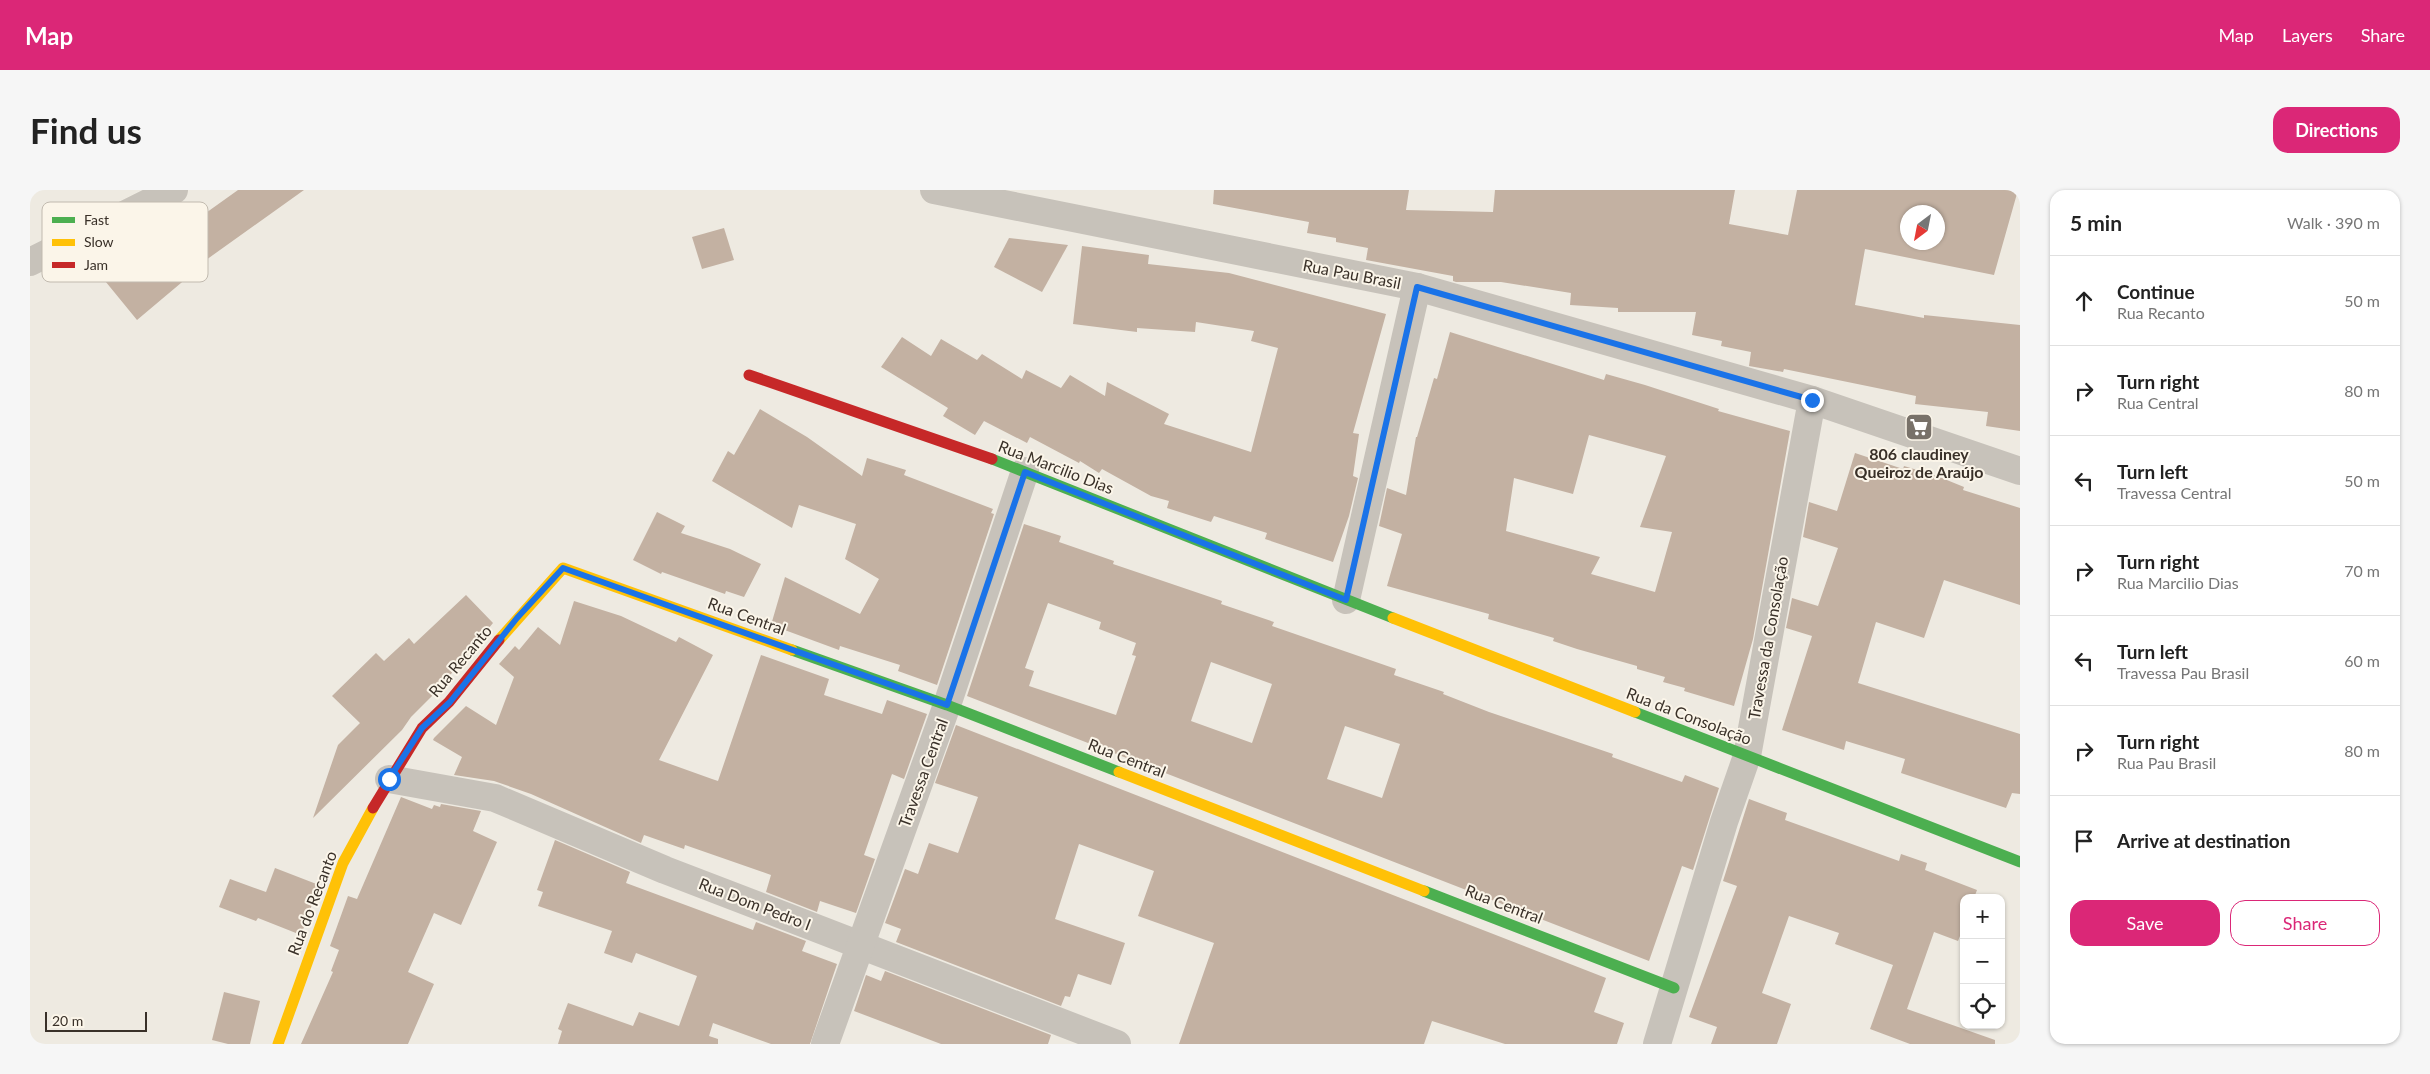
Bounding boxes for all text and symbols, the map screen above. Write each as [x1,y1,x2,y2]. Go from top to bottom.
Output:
text: Map [25,21,73,50]
text: Map [2218,24,2254,46]
text: Layers [2282,24,2333,46]
text: Share [2361,24,2405,46]
button: Directions [2273,107,2400,153]
text: Find us [30,109,142,151]
legend [42,202,208,282]
north arrow [1900,205,1945,250]
text: 5 min [2070,210,2122,235]
text: Fast [84,211,109,228]
text: Walk · 390 m [2287,213,2380,232]
text: Slow [84,233,114,250]
street label: Rua Pau Brasil [1302,255,1403,292]
text: Jam [84,256,108,273]
text: Continue [2117,280,2195,303]
icon: ahead [2070,287,2098,315]
text: 50 m [2344,291,2380,310]
text: Rua Recanto [2117,303,2205,322]
text: Turn right [2117,370,2199,393]
icon: right [2070,377,2098,405]
text: 80 m [2344,381,2380,400]
route end [1801,389,1824,412]
text: Rua Central [2117,393,2199,412]
supermarket icon: 806 claudiney Queiroz de Araújo [1904,412,1934,442]
street label: Rua Marcilio Dias [996,436,1116,497]
place label: 806 claudiney Queiroz de Araújo [1855,444,1983,481]
text: Turn left [2117,460,2188,483]
icon: left [2070,467,2098,495]
text: 50 m [2344,471,2380,490]
text: Travessa Central [2117,483,2232,502]
text: Turn right [2117,550,2199,573]
street label: Travessa da Consolação [1744,555,1791,721]
icon: right [2070,557,2098,585]
text: 70 m [2344,561,2380,580]
text: Rua Marcilio Dias [2117,573,2239,592]
street label: Rua Central [706,593,789,638]
street label: Rua Recanto [424,621,495,700]
text: Turn left [2117,640,2188,663]
icon: left [2070,647,2098,675]
text: 60 m [2344,651,2380,670]
text: Travessa Pau Brasil [2117,663,2249,682]
street label: Rua da Consolação [1624,683,1754,748]
street label: Travessa Central [894,716,951,830]
text: Turn right [2117,730,2199,753]
street label: Rua Central [1086,734,1169,781]
icon: right [2070,737,2098,765]
text: 80 m [2344,741,2380,760]
text: Rua Pau Brasil [2117,753,2216,772]
route start [378,768,401,791]
icon: arrive [2070,827,2098,855]
text: Arrive at destination [2117,829,2290,852]
street label: Rua do Recanto [283,848,340,958]
street label: Rua Dom Pedro I [696,873,814,934]
street label: Rua Central [1463,880,1546,927]
map controls [1960,894,2005,1029]
button: + [1960,894,2005,939]
button: Save [2070,900,2220,946]
button: Share [2230,900,2380,946]
button: − [1960,939,2005,984]
button: locate [1960,984,2005,1029]
scale bar [45,1009,148,1032]
text: 20 m [52,1012,83,1029]

